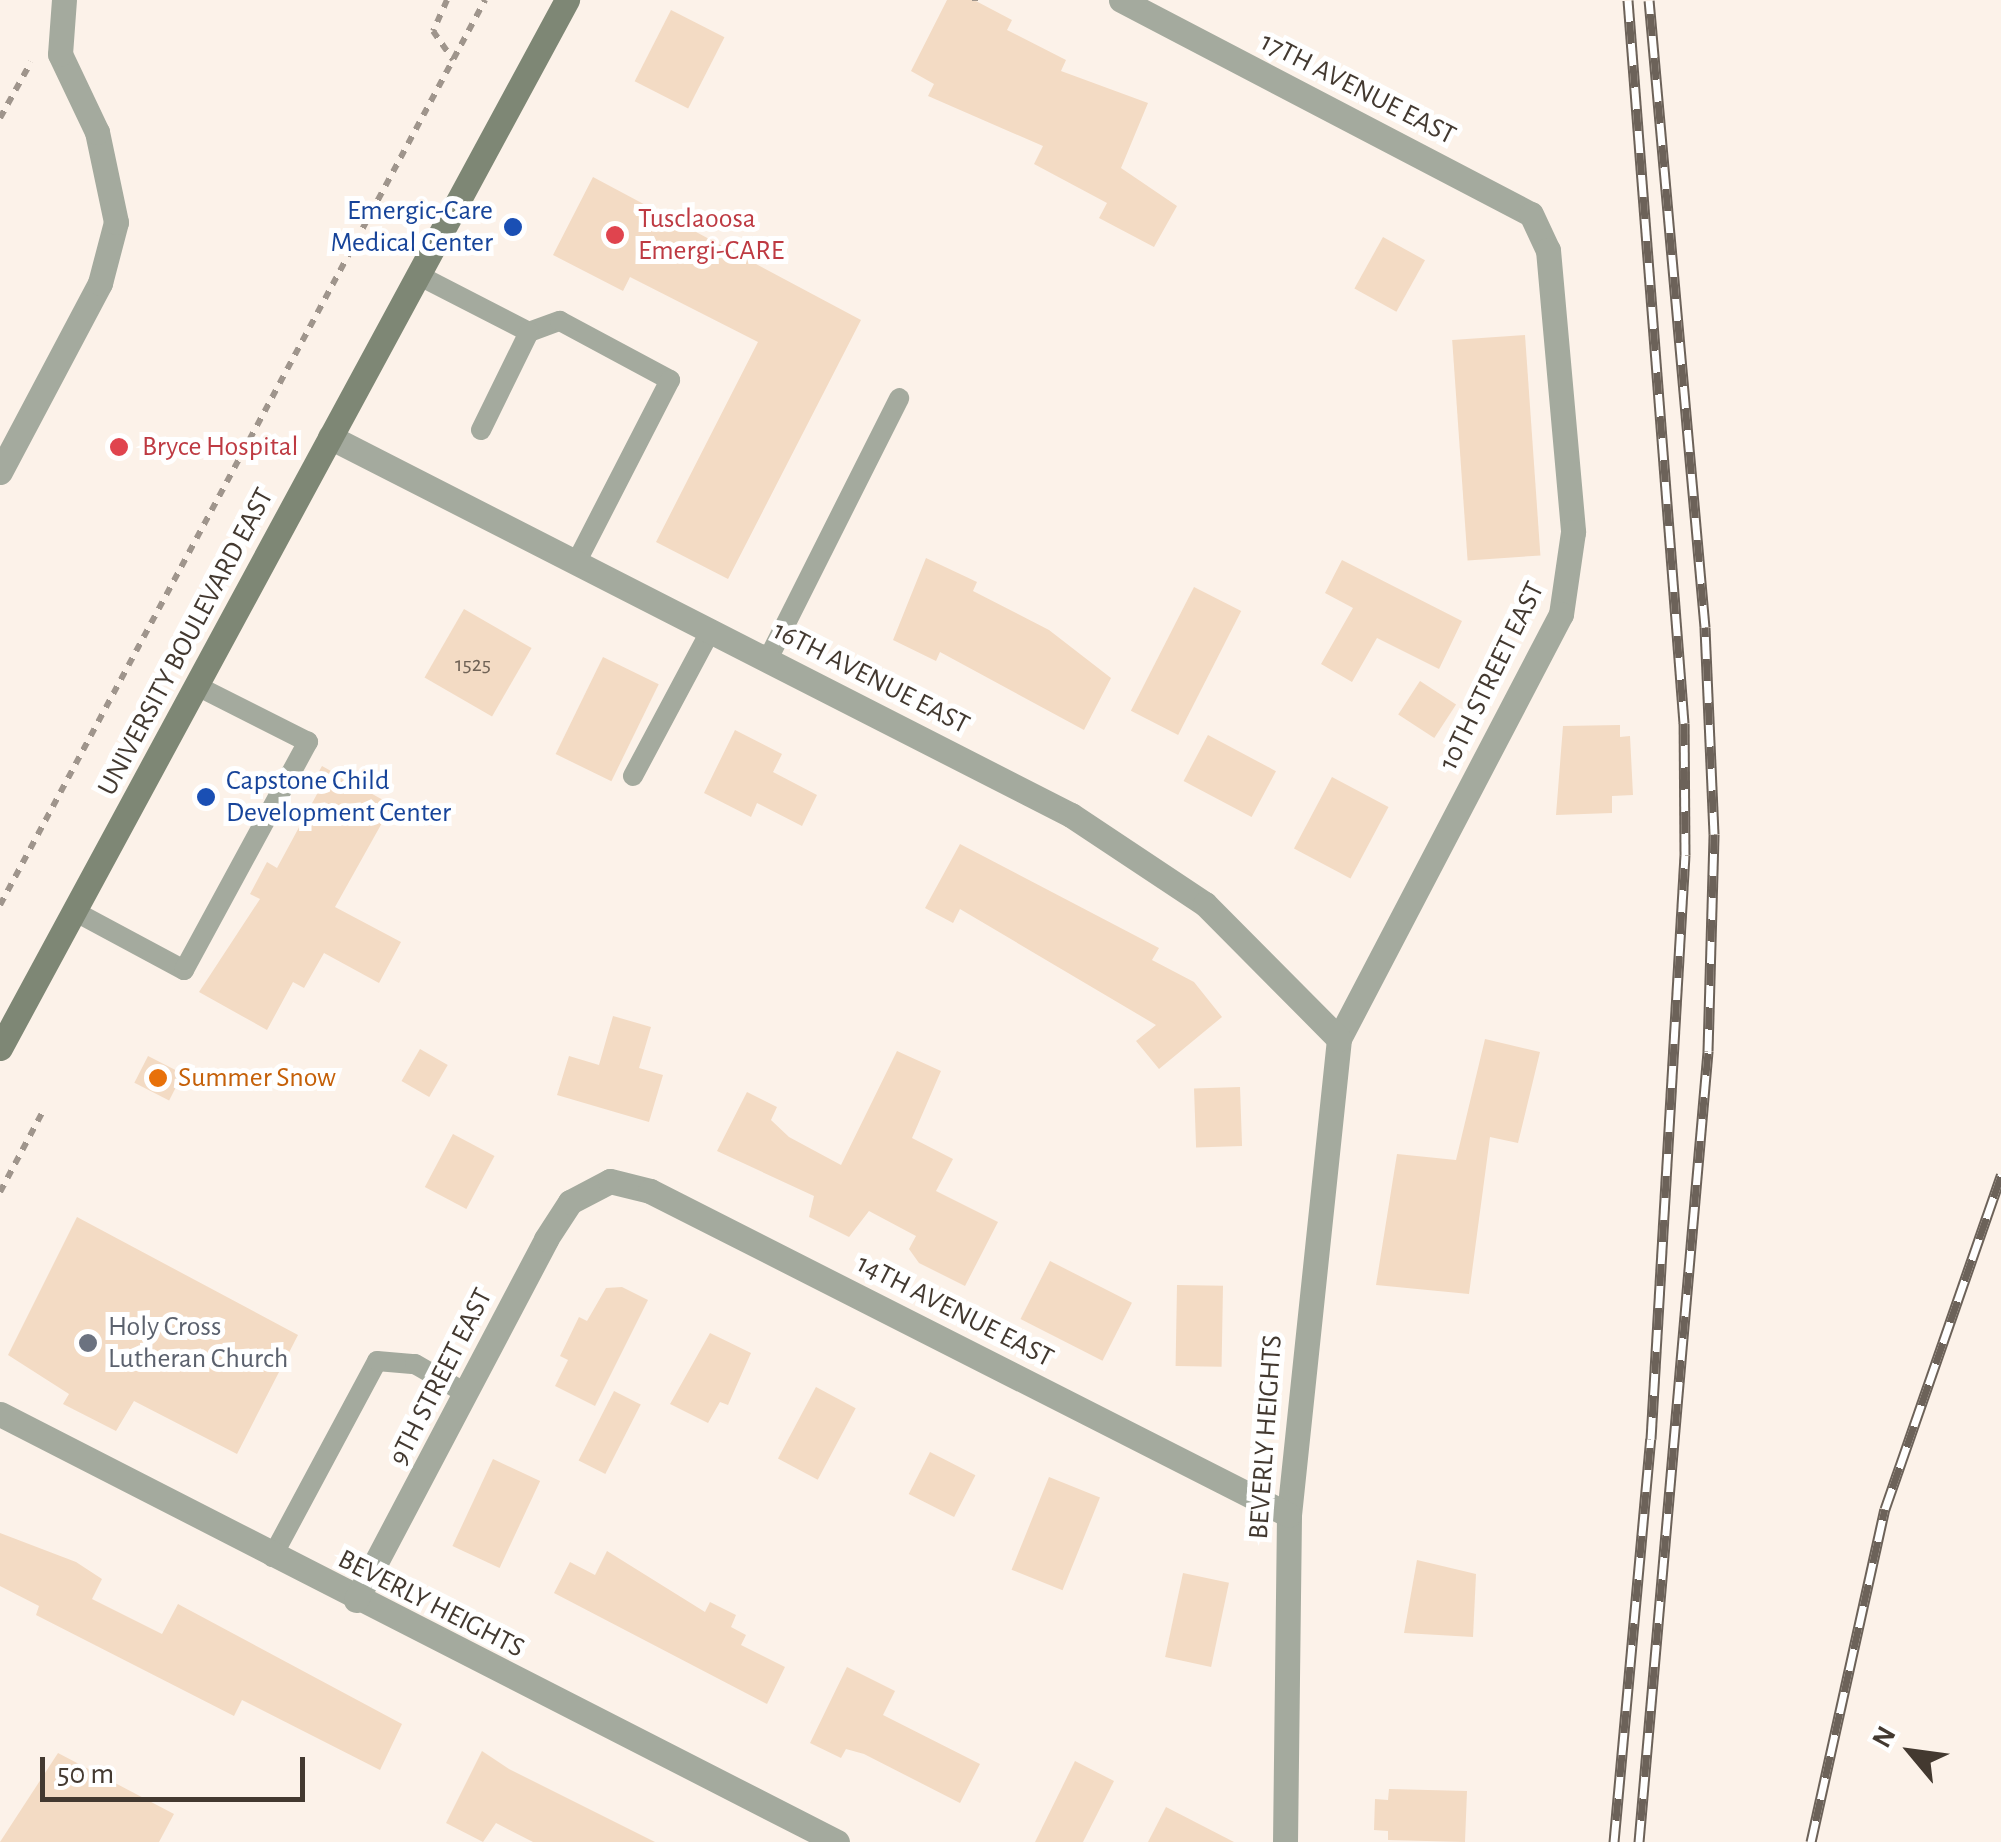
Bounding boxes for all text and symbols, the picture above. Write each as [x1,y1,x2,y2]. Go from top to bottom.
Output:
street label: 17TH AVENUE EAST [1255,25,1461,153]
place label: Emergic-Care Medical Center [330,194,493,260]
place label: Tusclaoosa Emergi-CARE [638,202,784,268]
marker: Emergic-Care Medical Center [502,216,524,238]
marker: Tusclaoosa Emergi-CARE [602,222,628,248]
place label: Bryce Hospital [142,430,299,464]
marker: Bryce Hospital [106,434,132,460]
street label: UNIVERSITY BOULEVARD EAST [91,483,281,801]
street label: 10TH STREET EAST [1432,576,1552,776]
street label: 16TH AVENUE EAST [767,614,975,742]
house number: 1525 [455,652,491,678]
place label: Capstone Child Development Center [226,764,451,830]
marker: Capstone Child Development Center [195,786,217,808]
place label: Summer Snow [178,1061,336,1095]
marker: Summer Snow [147,1067,169,1089]
street label: 14TH AVENUE EAST [851,1247,1059,1375]
street label: 9TH STREET EAST [382,1283,500,1471]
place label: Holy Cross Lutheran Church [108,1310,288,1376]
marker: Holy Cross Lutheran Church [77,1332,99,1354]
street label: BEVERLY HEIGHTS [1242,1334,1290,1540]
street label: BEVERLY HEIGHTS [332,1543,530,1665]
north arrow [1861,1702,1961,1802]
text: N [1868,1722,1902,1753]
scale bar [45,1737,310,1799]
text: 50 m [57,1759,114,1789]

